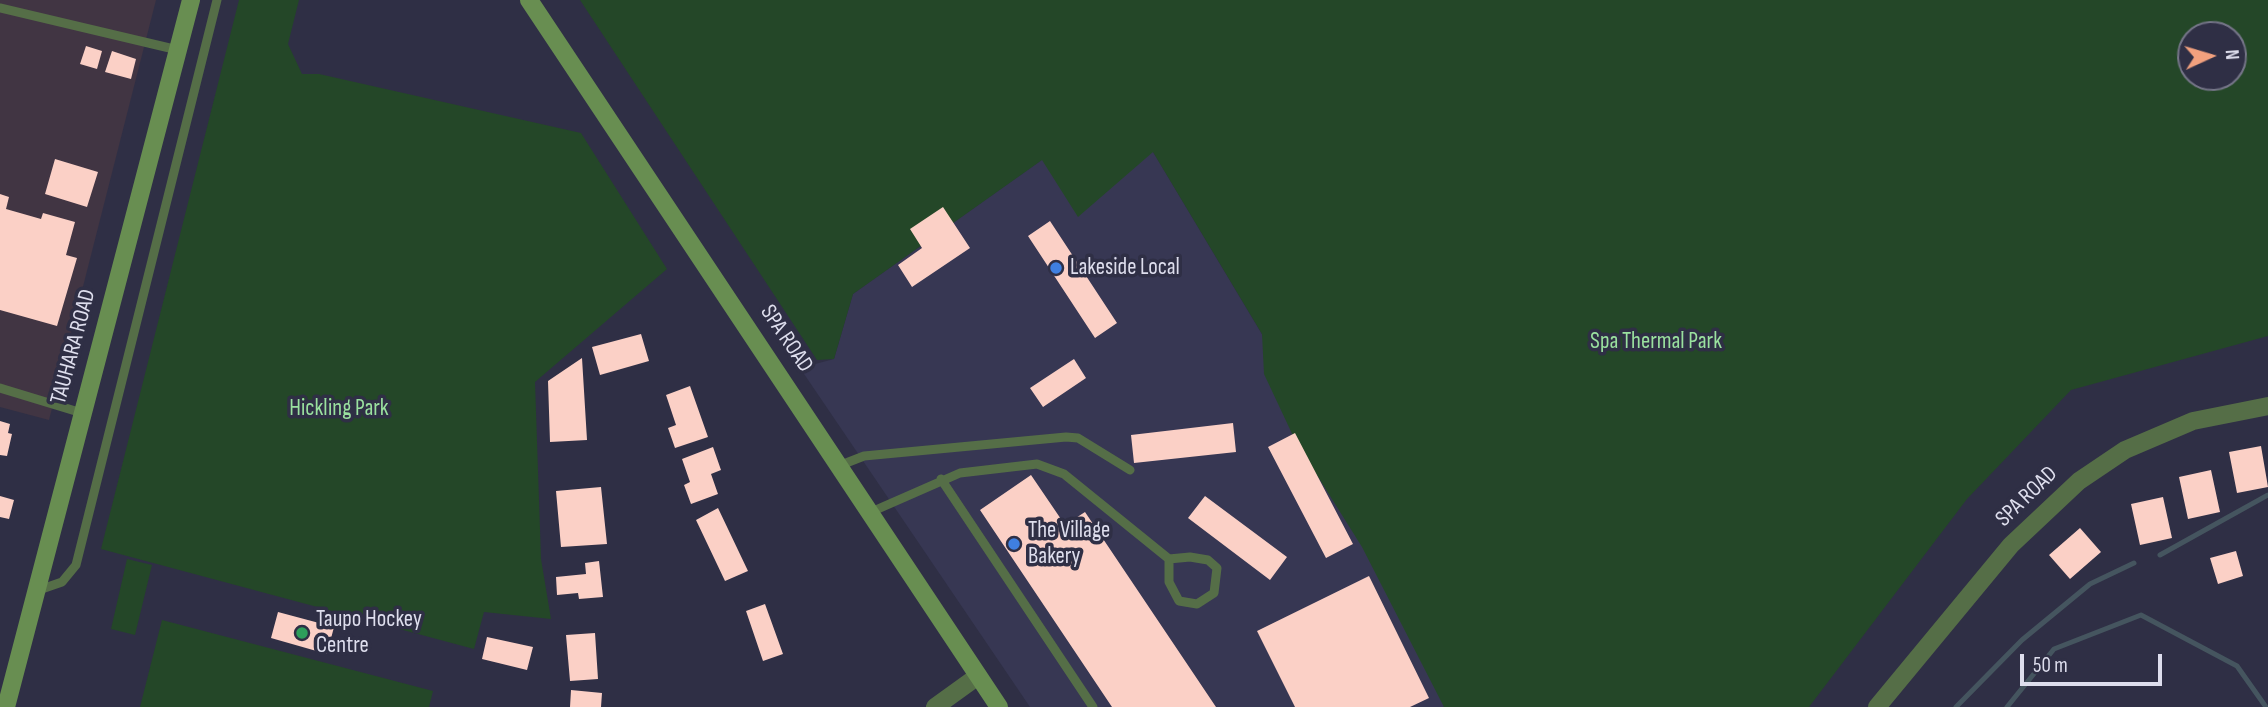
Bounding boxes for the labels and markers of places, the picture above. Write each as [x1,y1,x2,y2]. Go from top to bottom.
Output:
place label: Lakeside Local [1070,254,1180,282]
marker: Lakeside Local [1048,260,1064,276]
place label: The Village Bakery [1028,517,1110,571]
marker: The Village Bakery [1006,536,1022,552]
place label: Taupo Hockey Centre [316,606,422,660]
marker: Taupo Hockey Centre [294,625,310,641]

